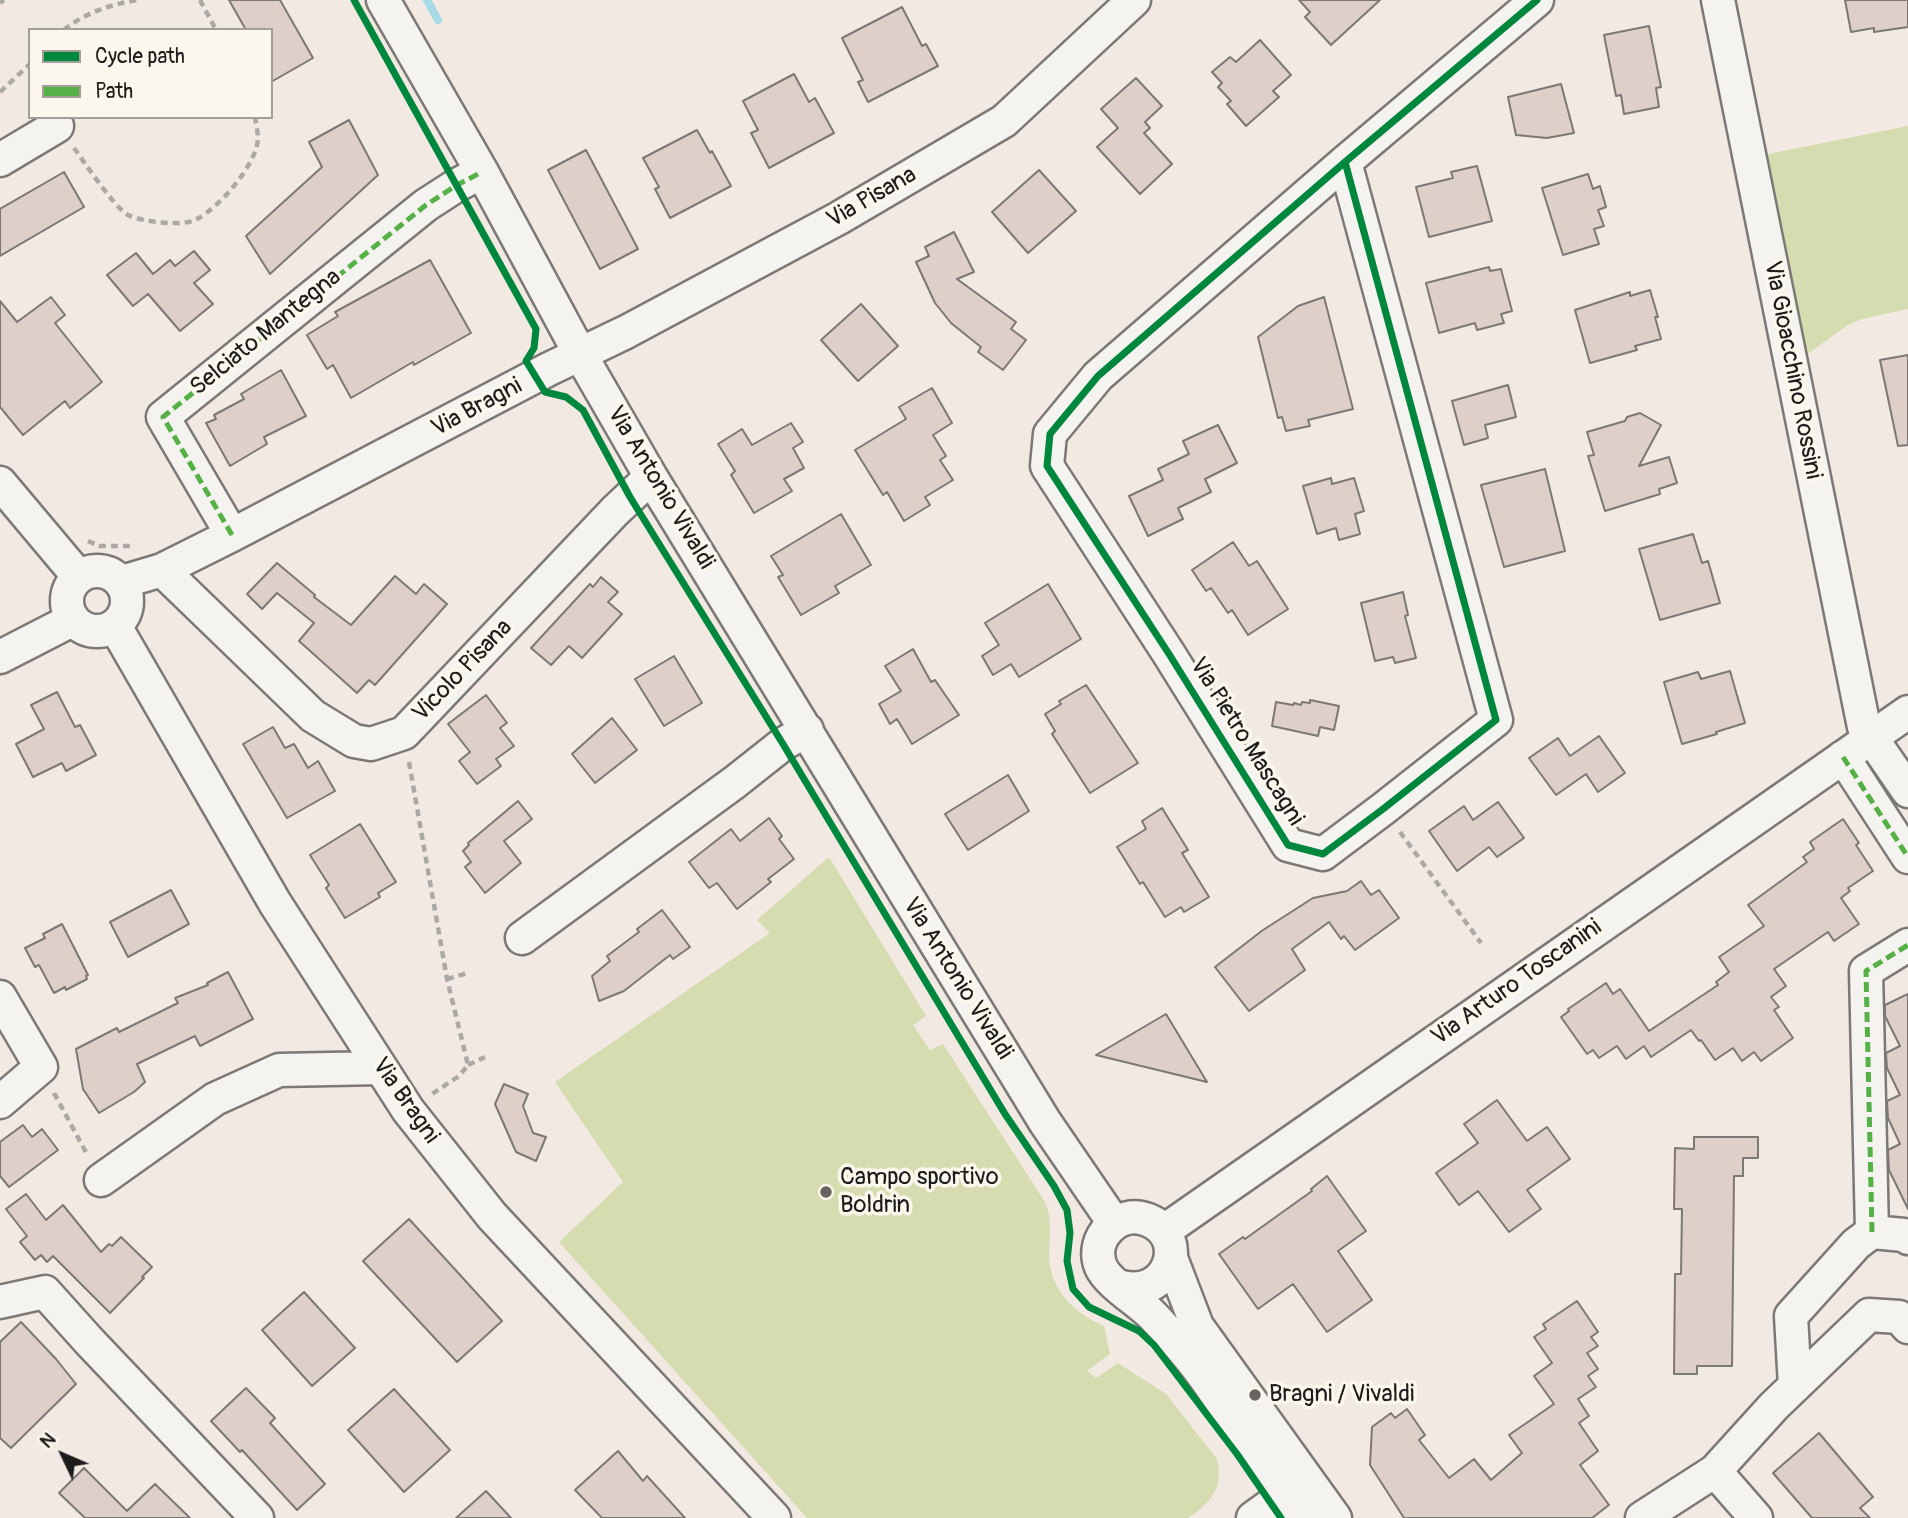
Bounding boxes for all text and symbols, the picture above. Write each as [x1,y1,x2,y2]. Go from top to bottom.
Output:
legend [28,28,273,119]
text: Cycle path [95,43,185,70]
text: Path [95,78,133,105]
street label: Via Pisana [822,161,922,235]
street label: Via Gioacchino Rossini [1757,259,1827,481]
street label: Selciato Mantegna [185,263,347,403]
street label: Via Bragni [427,372,527,444]
street label: Via Antonio Vivaldi [600,401,720,575]
street label: Vicolo Pisana [407,614,519,728]
street label: Via Pietro Mascagni [1183,653,1309,831]
street label: Via Antonio Vivaldi [896,893,1018,1065]
street label: Via Arturo Toscanini [1426,914,1608,1052]
street label: Via Bragni [365,1052,445,1150]
place label: Campo sportivo Boldrin [840,1164,999,1220]
marker: Campo sportivo Boldrin [818,1184,834,1200]
place label: Bragni / Vivaldi [1269,1381,1414,1409]
marker: Bragni / Vivaldi [1247,1387,1263,1403]
north arrow [28,1420,98,1490]
text: N [35,1427,61,1453]

